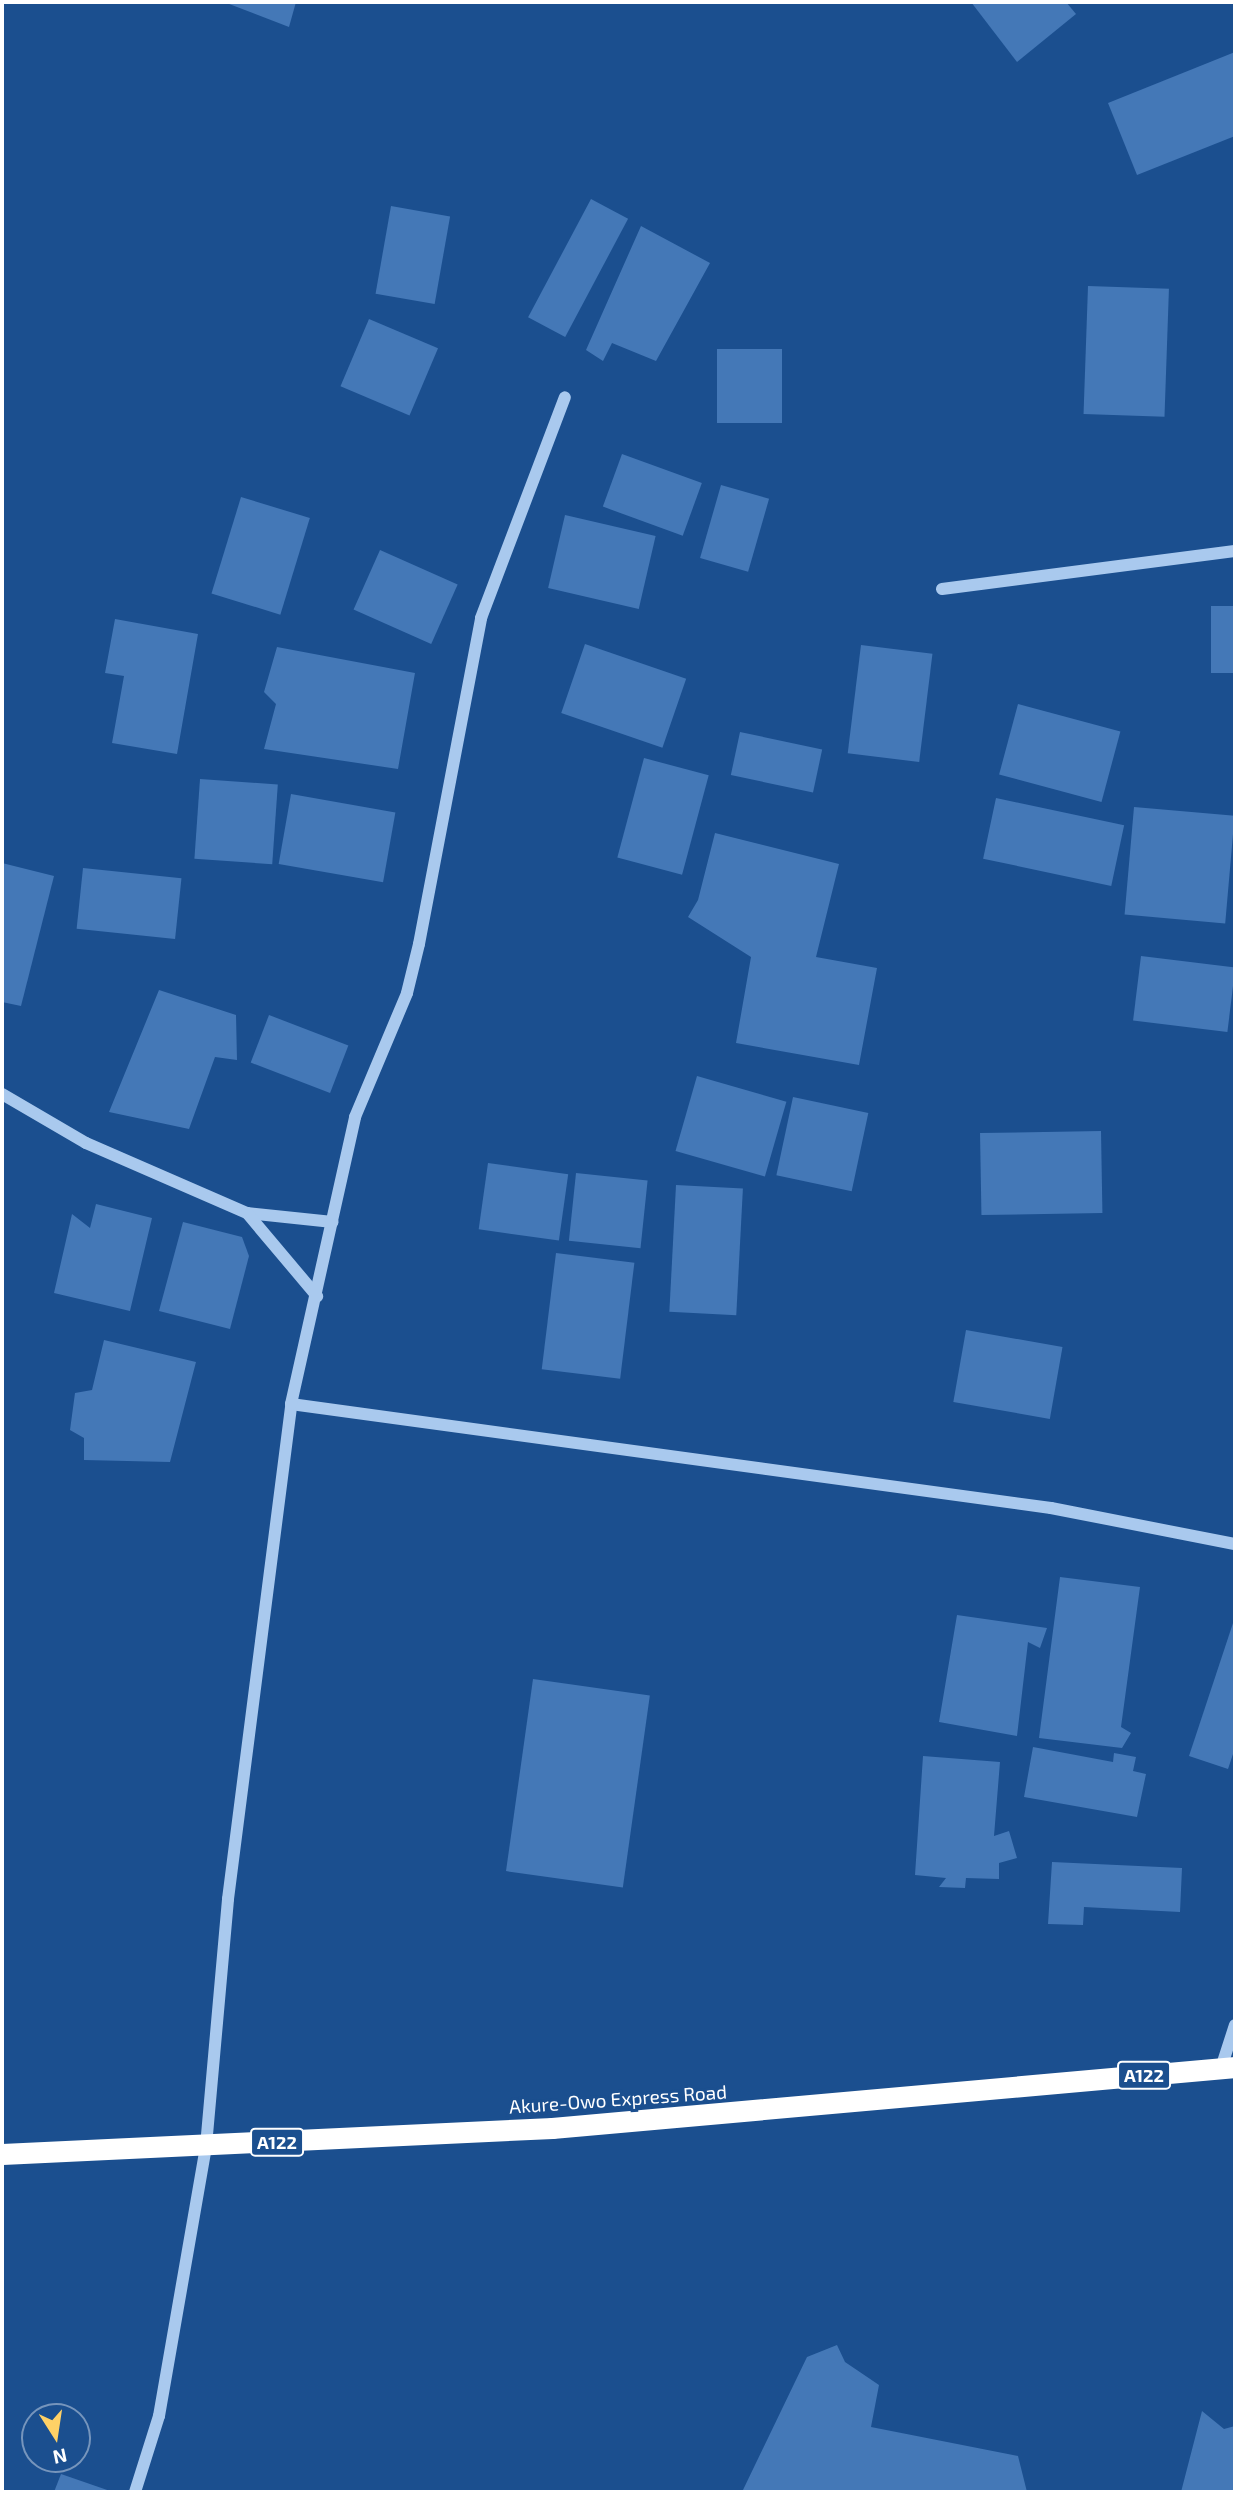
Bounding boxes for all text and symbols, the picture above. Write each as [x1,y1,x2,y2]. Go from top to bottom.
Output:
road number: A122 [1116,2060,1172,2090]
street label: Akure-Owo Express Road [508,2080,728,2118]
road number: A122 [249,2128,305,2156]
north arrow [21,2403,91,2473]
text: N [51,2444,69,2470]

